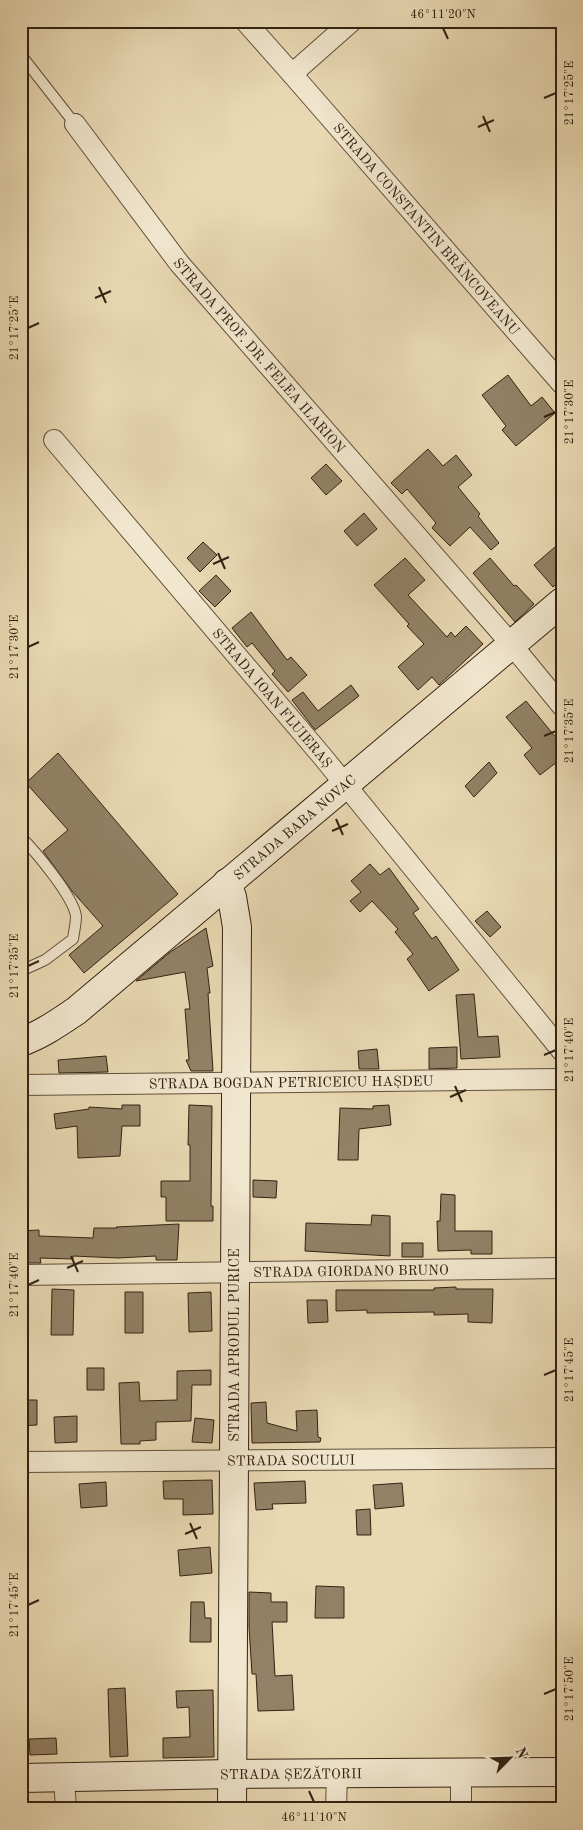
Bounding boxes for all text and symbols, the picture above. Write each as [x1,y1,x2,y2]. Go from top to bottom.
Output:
text: 46°11'20"N [410,9,476,21]
text: 21°17'25"E [563,61,576,125]
street label: STRADA CONSTANTIN BRÂNCOVEANU [330,121,522,338]
street label: STRADA PROF. DR. FELEA ILARION [170,256,347,456]
text: 21°17'25"E [8,296,21,360]
text: 21°17'30"E [564,380,576,444]
text: 21°17'30"E [9,615,21,679]
street label: STRADA IOAN FLUIERAȘ [209,626,334,771]
text: 21°17'35"E [563,699,576,763]
street label: STRADA BABA NOVAC [231,772,359,883]
text: 21°17'35"E [8,934,21,998]
text: 21°17'40"E [564,1018,576,1082]
street label: STRADA BOGDAN PETRICEICU HAȘDEU [149,1074,433,1092]
street label: STRADA APRODUL PURICE [228,1248,242,1442]
text: 21°17'40"E [9,1253,21,1317]
street label: STRADA GIORDANO BRUNO [253,1263,449,1280]
text: 21°17'45"E [563,1338,576,1402]
street label: STRADA SOCULUI [227,1454,355,1468]
text: 21°17'45"E [8,1573,21,1637]
text: 21°17'50"E [563,1657,576,1721]
north arrow [486,1732,536,1782]
text: N [512,1745,530,1761]
street label: STRADA ȘEZĂTORII [220,1764,362,1782]
text: 46°11'10"N [281,1812,347,1824]

